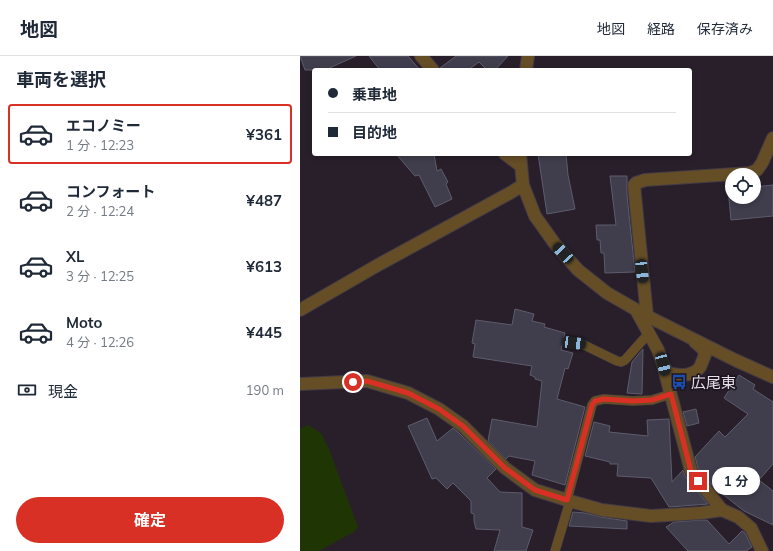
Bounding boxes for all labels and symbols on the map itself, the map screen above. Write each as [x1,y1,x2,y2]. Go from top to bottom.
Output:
car [550,240,576,266]
car [635,258,649,284]
car [561,336,587,350]
car [654,351,672,377]
route start [344,373,362,391]
bus stop icon: 広尾東 [670,373,688,391]
place label: 広尾東 [691,373,736,392]
callout: 1 分 [712,467,760,495]
route end [689,472,707,490]

